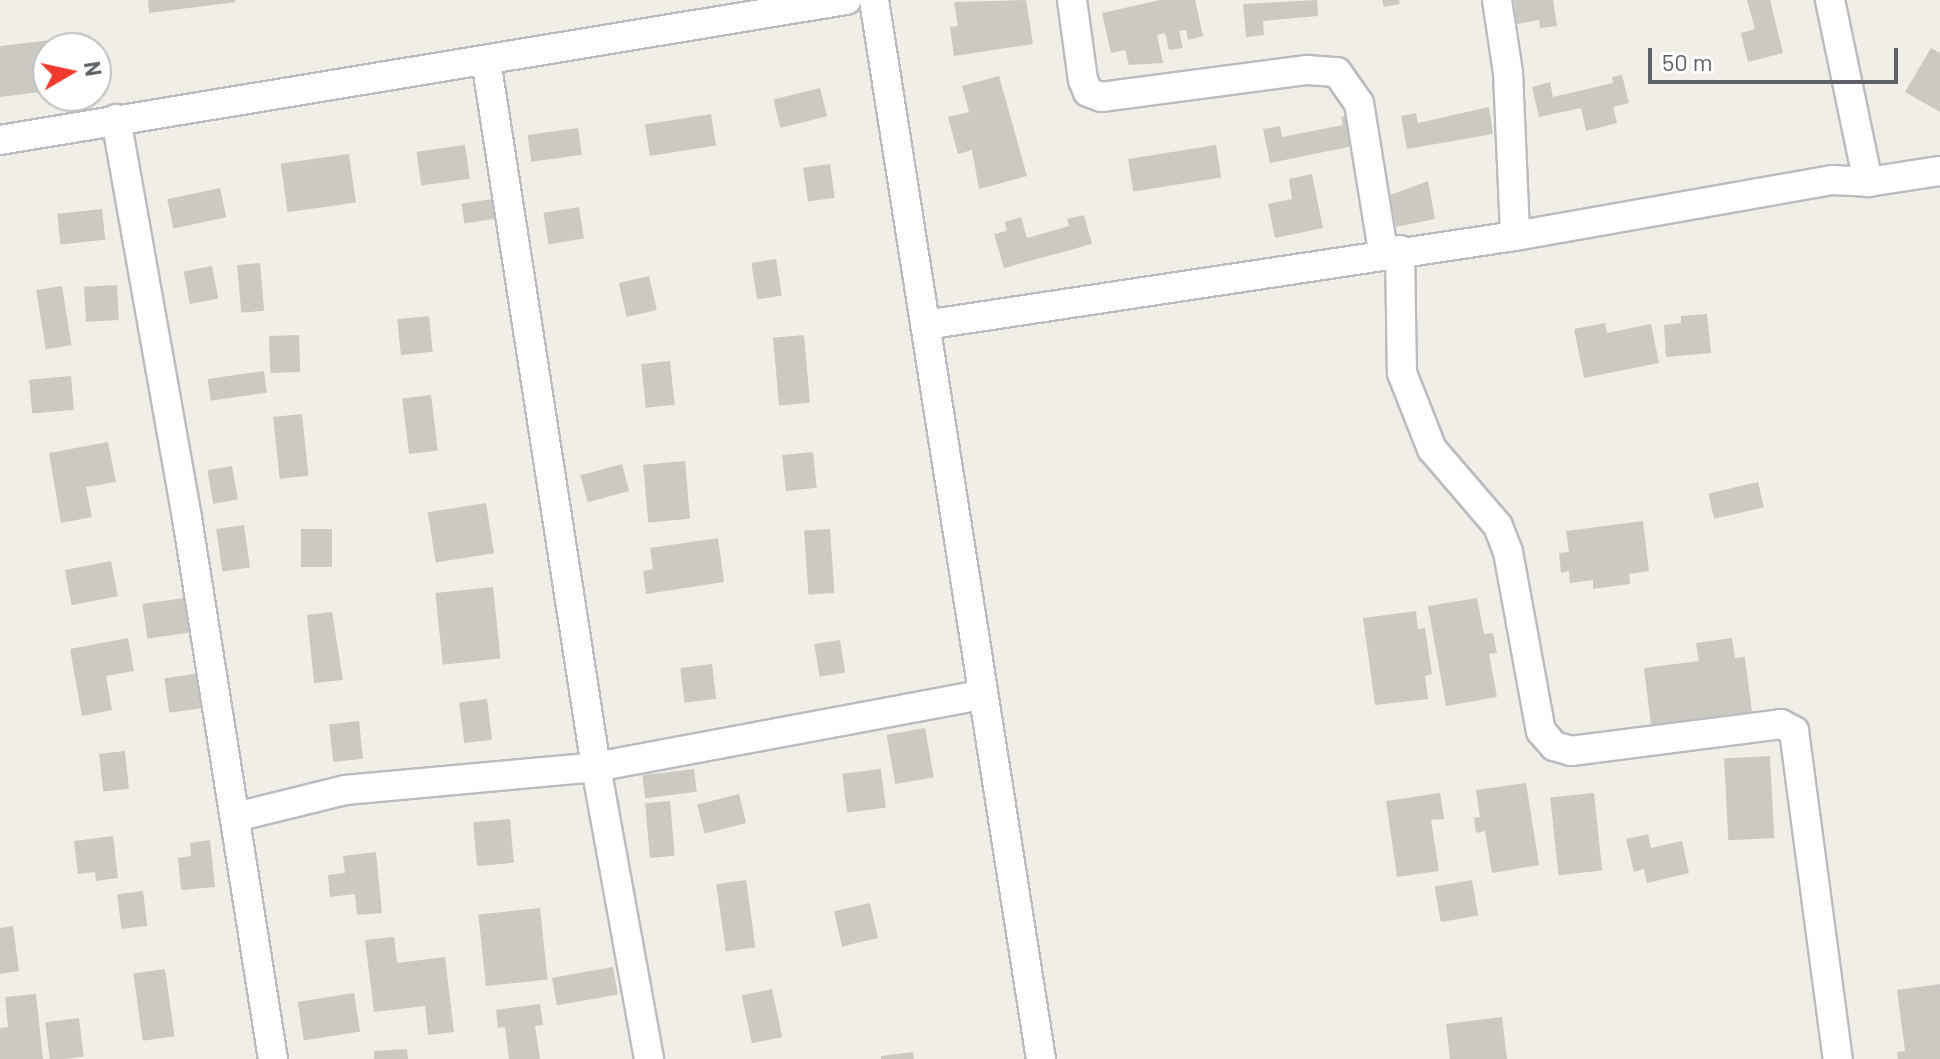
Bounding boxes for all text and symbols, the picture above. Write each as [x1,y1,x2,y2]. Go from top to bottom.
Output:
north arrow [32,32,112,112]
scale bar [1652,32,1902,82]
text: 50 m [1662,47,1713,76]
text: N [80,59,108,78]

